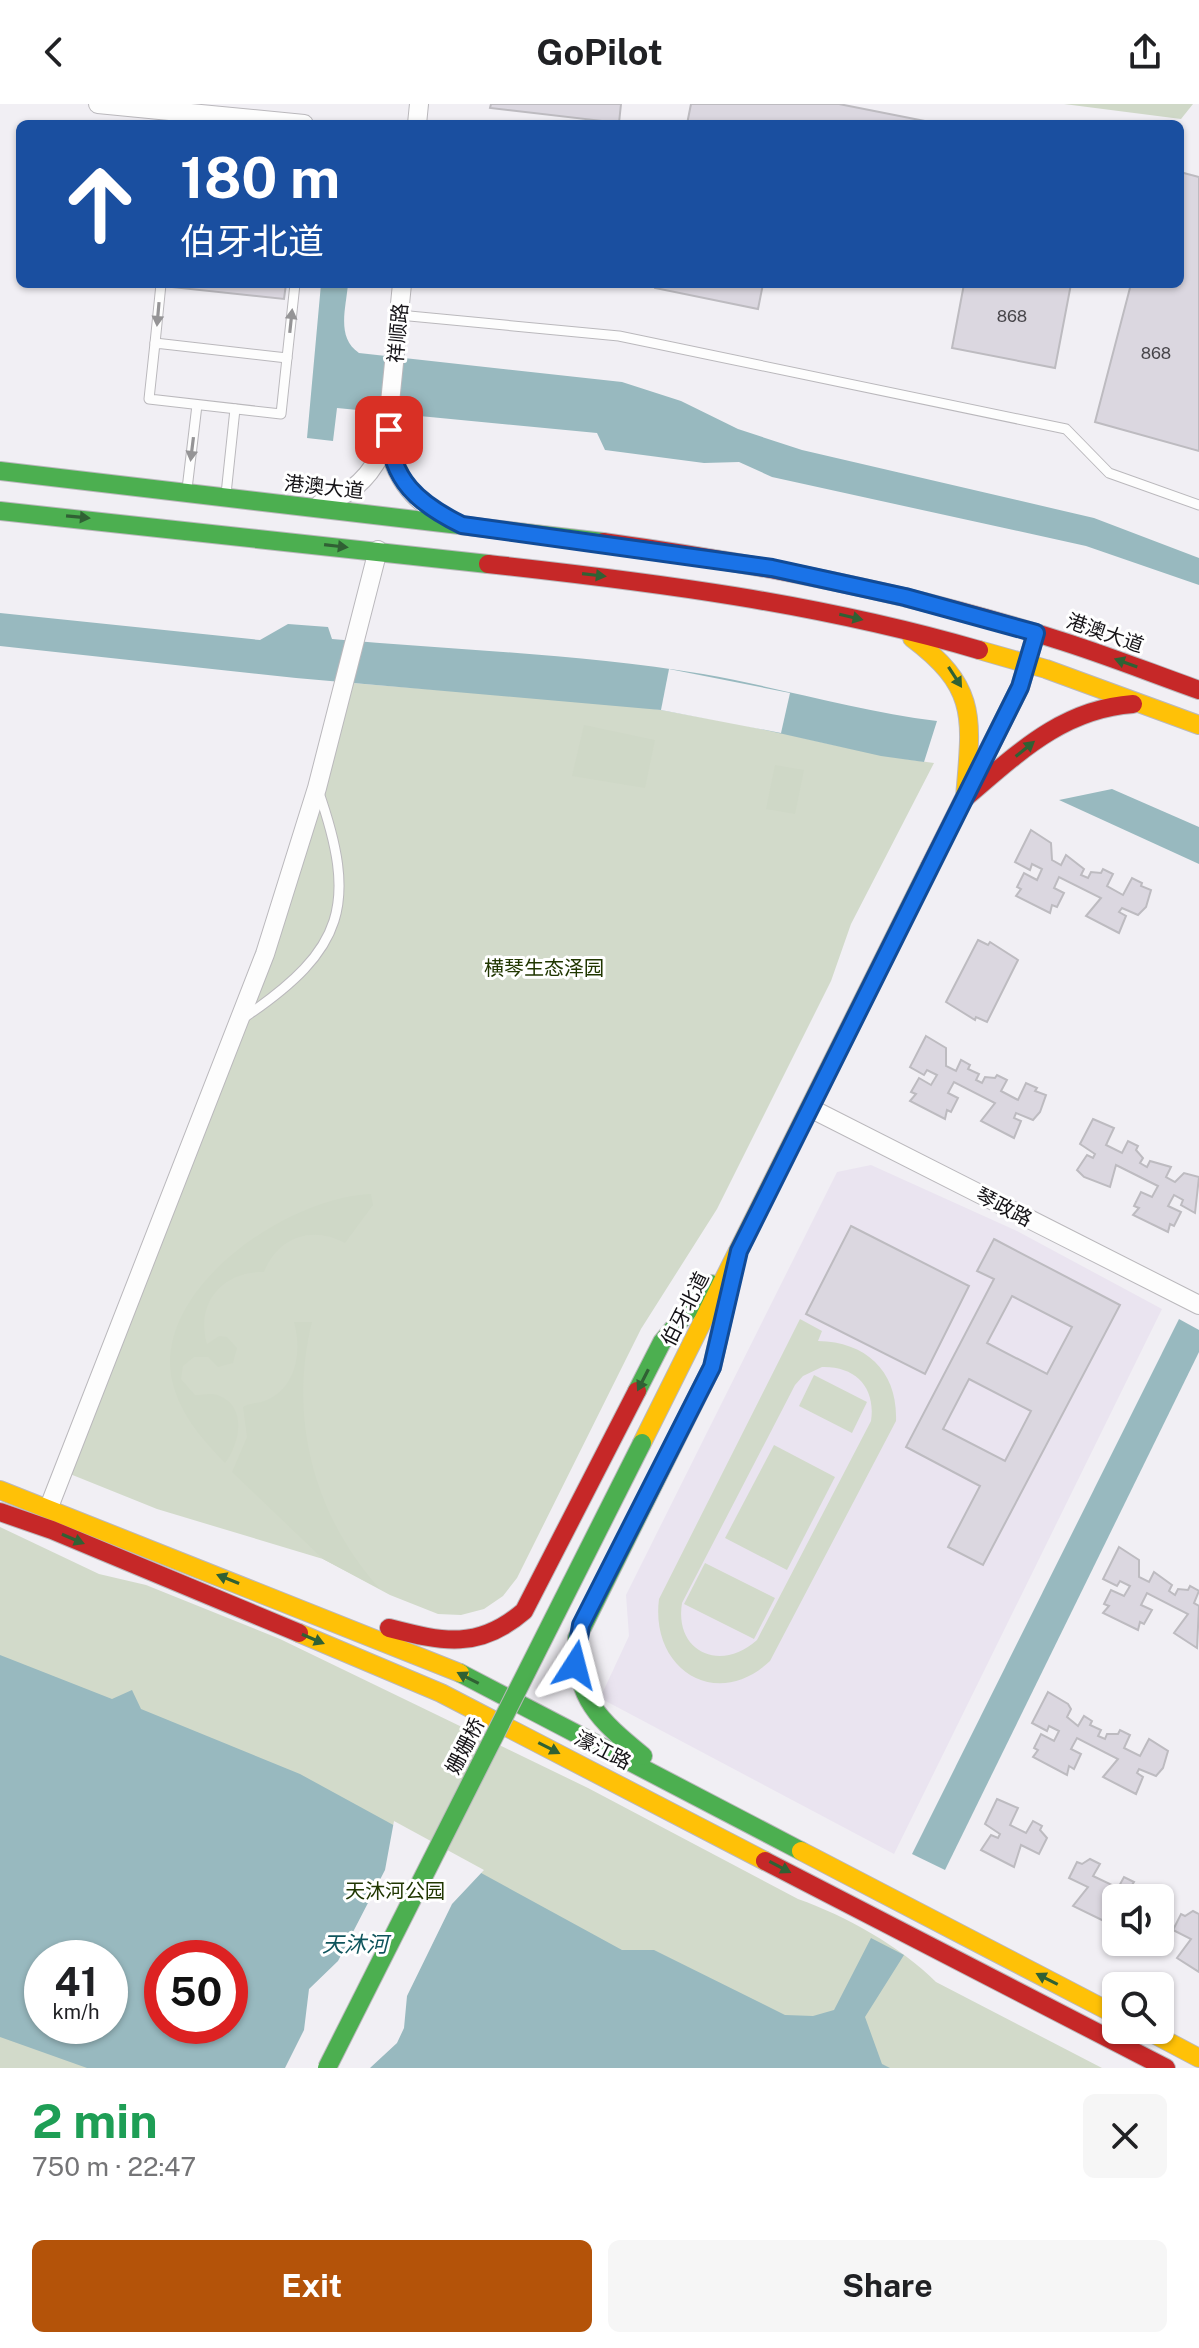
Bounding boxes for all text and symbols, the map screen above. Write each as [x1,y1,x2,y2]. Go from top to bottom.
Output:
icon: back [32,30,76,74]
icon: share [1123,30,1167,74]
text: GoPilot [536,31,663,73]
text: 180 m [180,145,340,211]
icon: ahead [48,152,152,256]
text: 伯牙北道 [180,220,324,262]
one-way arrow [151,302,164,327]
street label: 祥顺路 [383,302,413,364]
house number: 868 [997,307,1027,326]
one-way arrow [285,308,298,333]
house number: 868 [1141,344,1171,363]
pin [355,396,423,464]
icon: arrive [367,408,411,452]
one-way arrow [185,437,198,462]
street label: 港澳大道 [283,471,365,503]
one-way arrow [66,511,91,524]
one-way arrow [324,539,349,552]
one-way arrow [582,569,607,582]
street label: 港澳大道 [1063,609,1147,657]
one-way arrow [839,611,864,624]
one-way arrow [1114,656,1138,669]
one-way arrow [948,666,963,687]
one-way arrow [1015,741,1035,758]
park label: 横琴生态泽园 [484,956,604,980]
street label: 琴政路 [972,1183,1036,1231]
street label: 伯牙北道 [656,1268,714,1350]
one-way arrow [636,1369,649,1392]
one-way arrow [61,1533,85,1546]
one-way arrow [216,1572,240,1585]
position arrow [533,1623,617,1707]
one-way arrow [301,1633,325,1646]
one-way arrow [457,1671,480,1685]
street label: 姗姗桥 [441,1714,489,1778]
street label: 濠江路 [571,1726,635,1774]
one-way arrow [538,1741,561,1754]
one-way arrow [769,1860,792,1873]
park label: 天沐河公园 [345,1879,445,1903]
map controls [1102,1884,1174,2044]
button: sound [1102,1884,1174,1956]
water label: 天沐河 [322,1931,392,1957]
speed limit sign: 50 [144,1940,248,2044]
text: 41 [54,1958,98,2005]
one-way arrow [1035,1972,1058,1985]
button: search [1102,1972,1174,2044]
text: km/h [52,2000,100,2024]
text: 2 min [32,2092,158,2149]
button: close [1083,2094,1167,2178]
text: 750 m · 22:47 [32,2151,196,2182]
button: Exit [32,2240,592,2332]
button: Share [608,2240,1167,2332]

